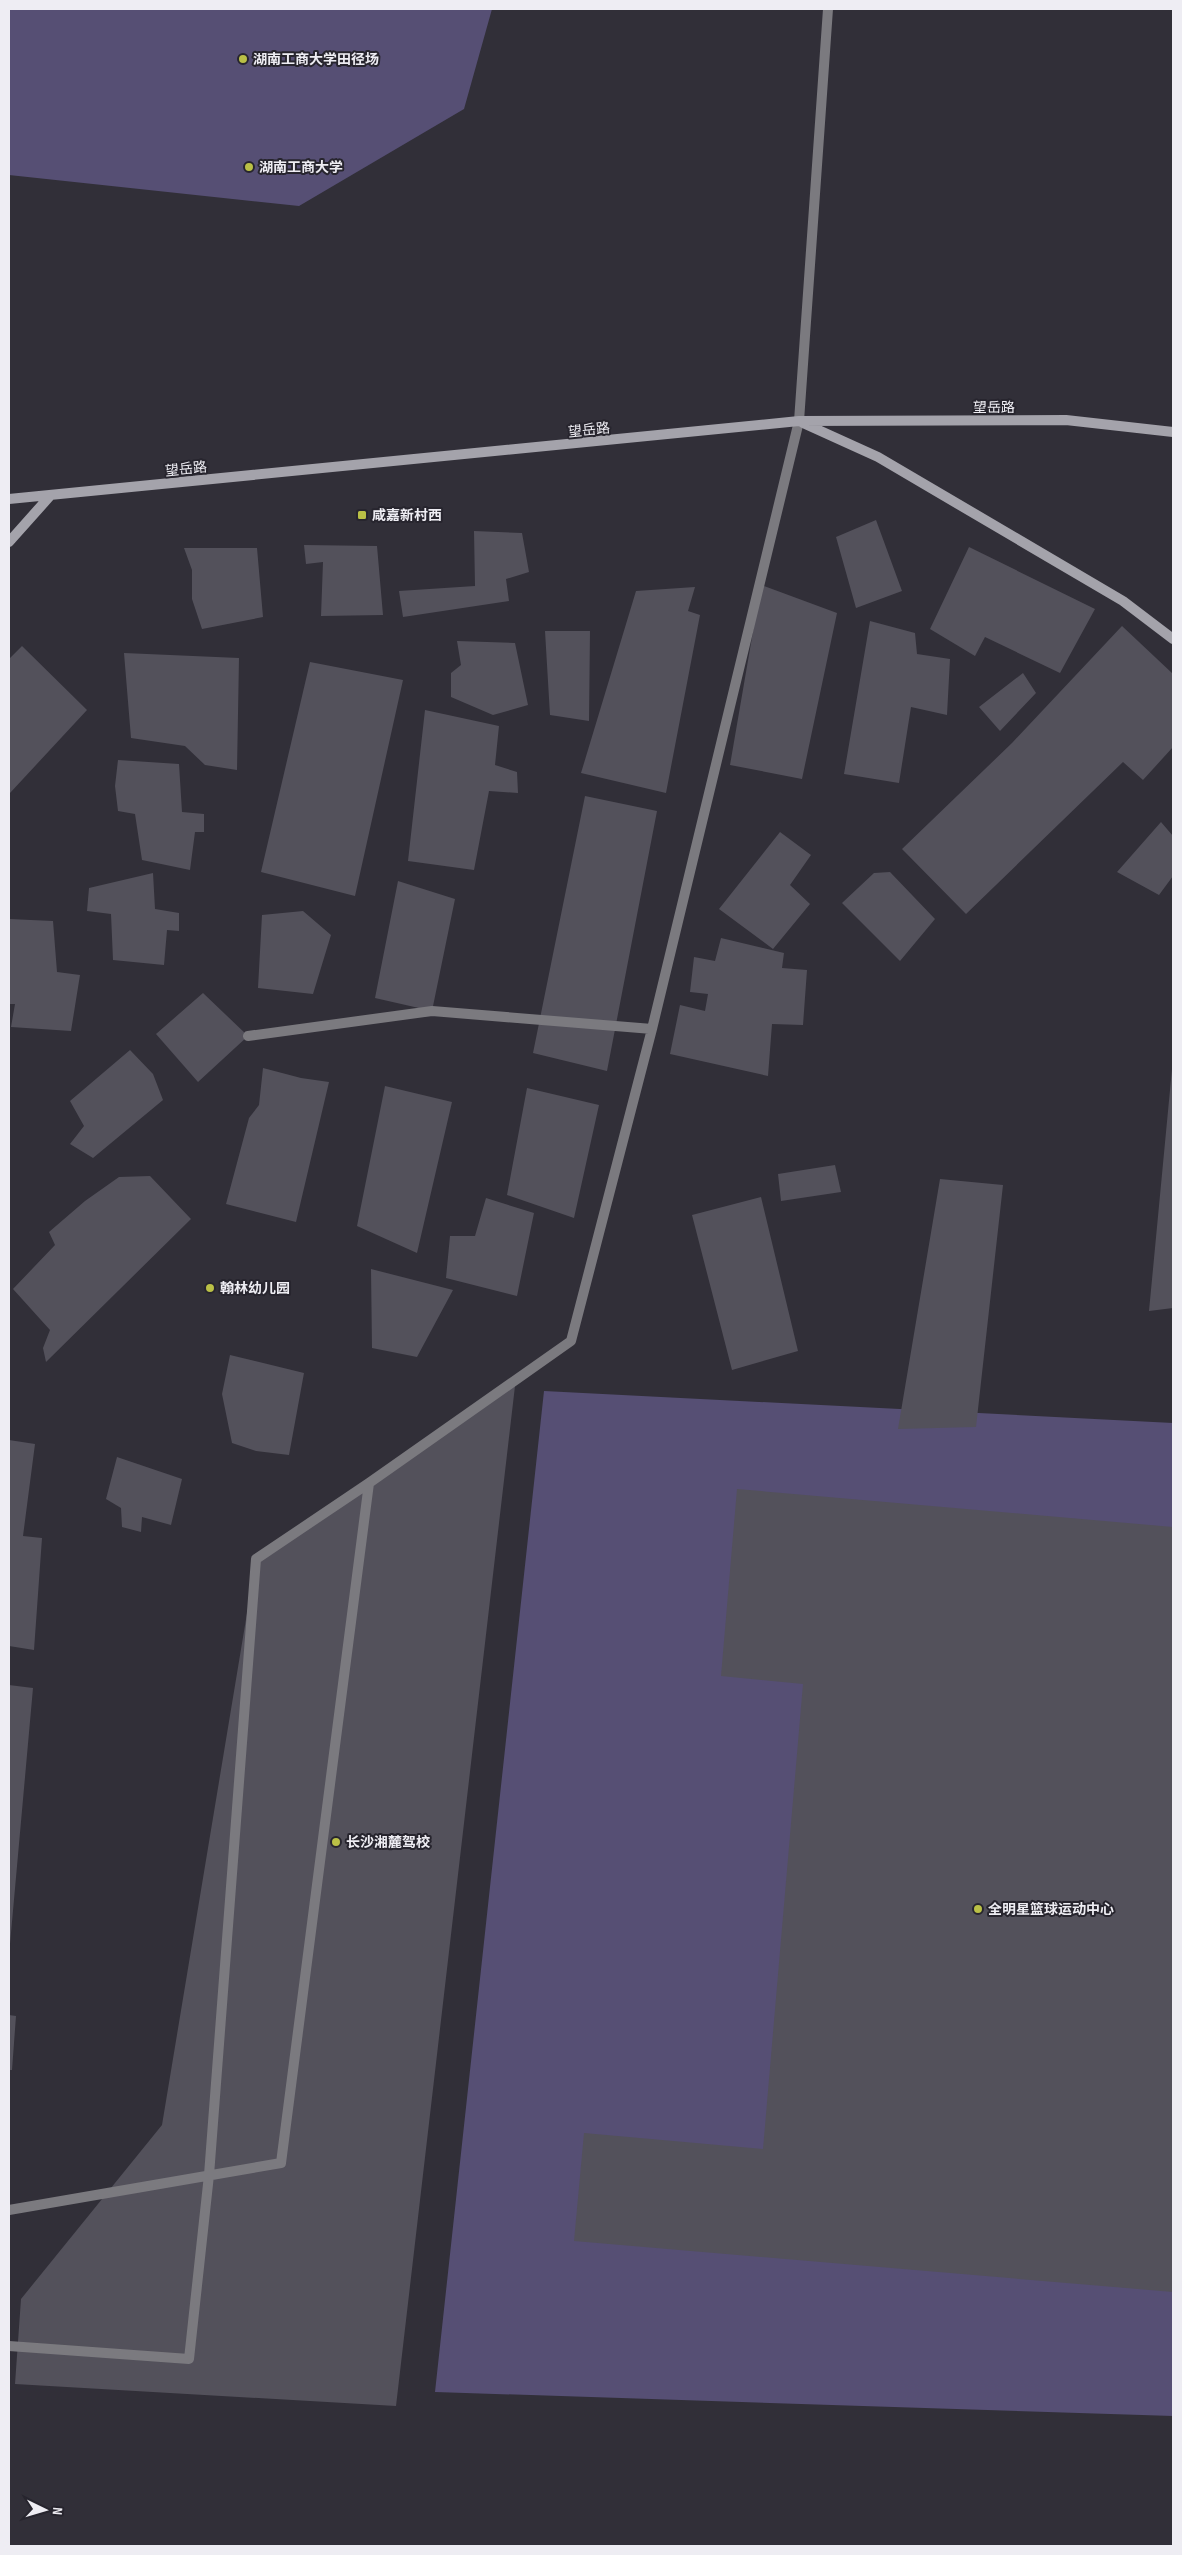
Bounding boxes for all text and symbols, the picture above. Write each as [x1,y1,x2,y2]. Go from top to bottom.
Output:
place label: 湖南工商大学田径场 [253,51,379,68]
marker: 湖南工商大学田径场 [237,53,249,65]
place label: 湖南工商大学 [259,159,343,176]
marker: 湖南工商大学 [243,161,255,173]
street label: 望岳路 [973,399,1015,416]
street label: 望岳路 [567,419,611,441]
street label: 望岳路 [164,458,208,480]
place label: 咸嘉新村西 [372,507,442,524]
marker: 咸嘉新村西 [356,509,368,521]
place label: 翰林幼儿园 [220,1280,290,1297]
marker: 翰林幼儿园 [204,1282,216,1294]
place label: 长沙湘麓驾校 [346,1834,430,1851]
marker: 长沙湘麓驾校 [330,1836,342,1848]
place label: 全明星篮球运动中心 [988,1901,1114,1918]
marker: 全明星篮球运动中心 [972,1903,984,1915]
north arrow [20,2485,70,2535]
text: N [49,2507,66,2516]

